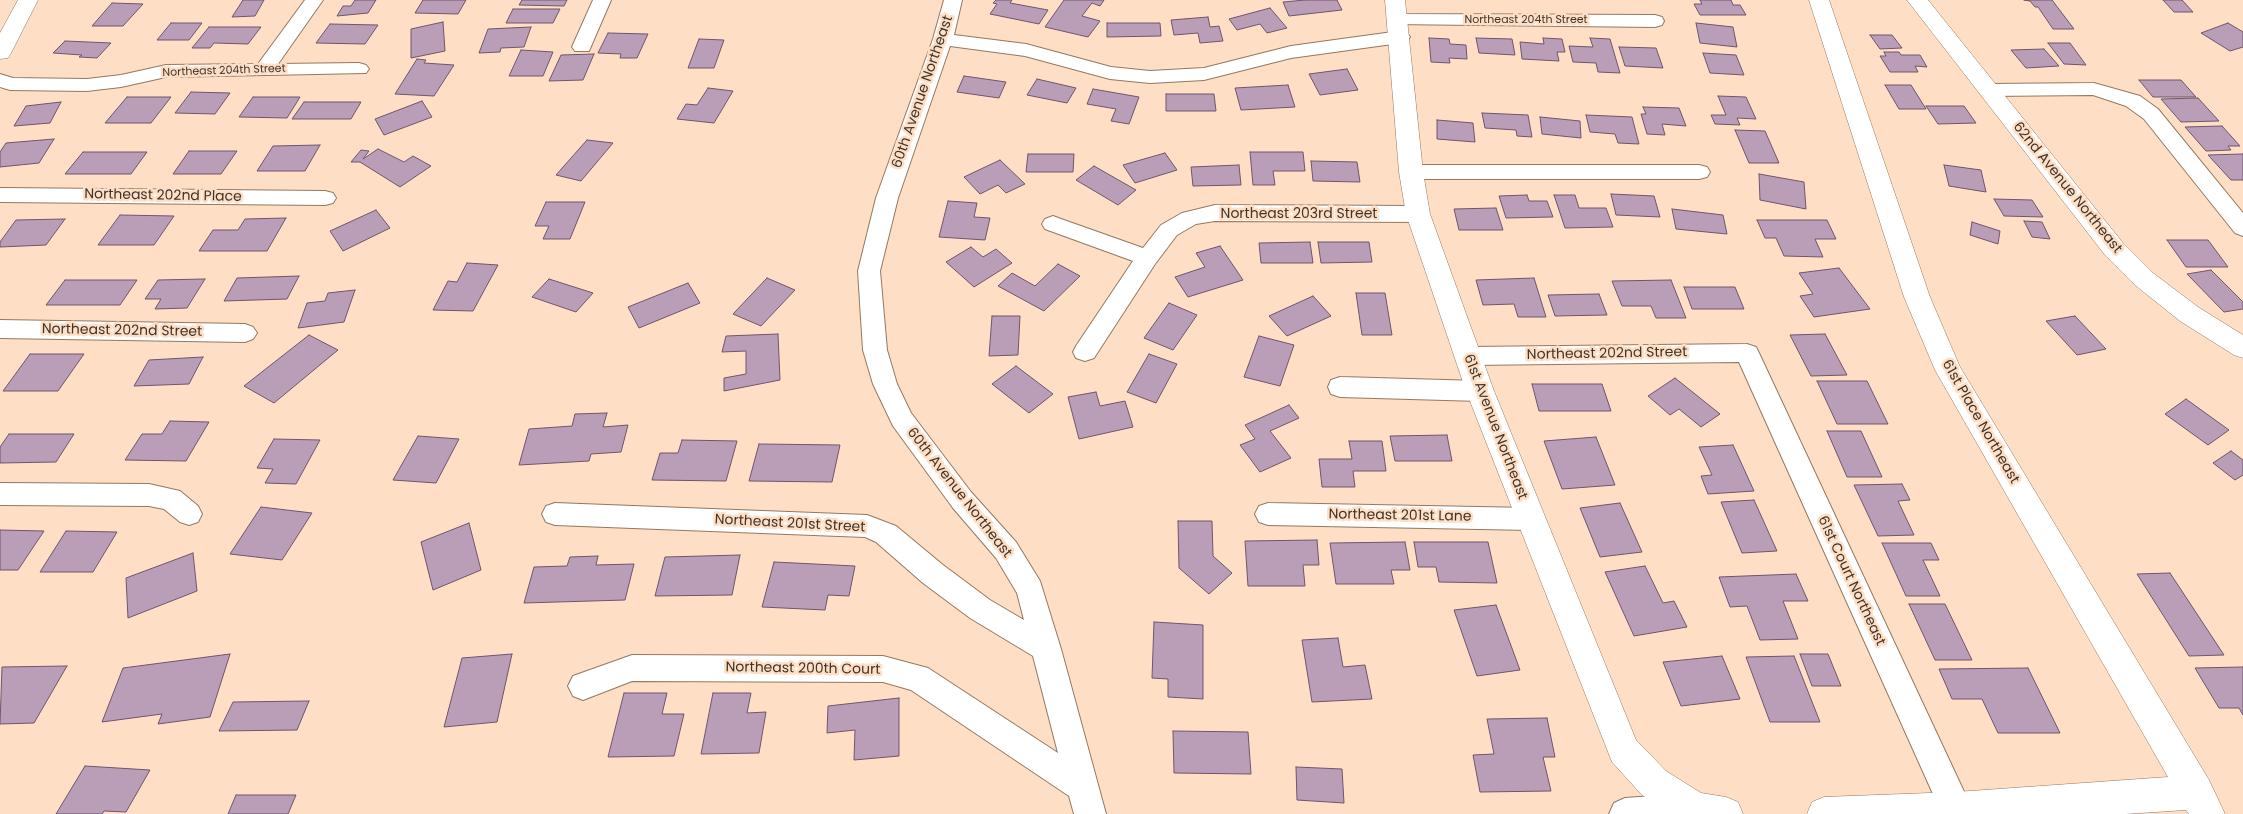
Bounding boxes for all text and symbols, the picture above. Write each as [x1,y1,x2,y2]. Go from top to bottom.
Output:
street label: 60th Avenue Northeast [889,13,957,171]
street label: Northeast 204th Street [1464,13,1588,27]
street label: Northeast 204th Street [162,62,286,80]
street label: 62nd Avenue Northeast [2009,119,2125,257]
street label: Northeast 202nd Place [84,186,242,206]
street label: Northeast 203rd Street [1221,206,1377,222]
street label: Northeast 202nd Street [42,321,202,341]
street label: Northeast 202nd Street [1527,344,1687,364]
street label: 61st Avenue Northeast [1459,352,1531,502]
street label: 61st Place Northeast [1938,357,2022,487]
street label: 60th Avenue Northeast [903,425,1015,561]
street label: Northeast 201st Lane [1328,506,1472,526]
street label: Northeast 201st Street [714,512,866,536]
street label: 61st Court Northeast [1814,514,1888,648]
street label: Northeast 200th Court [725,659,881,679]

